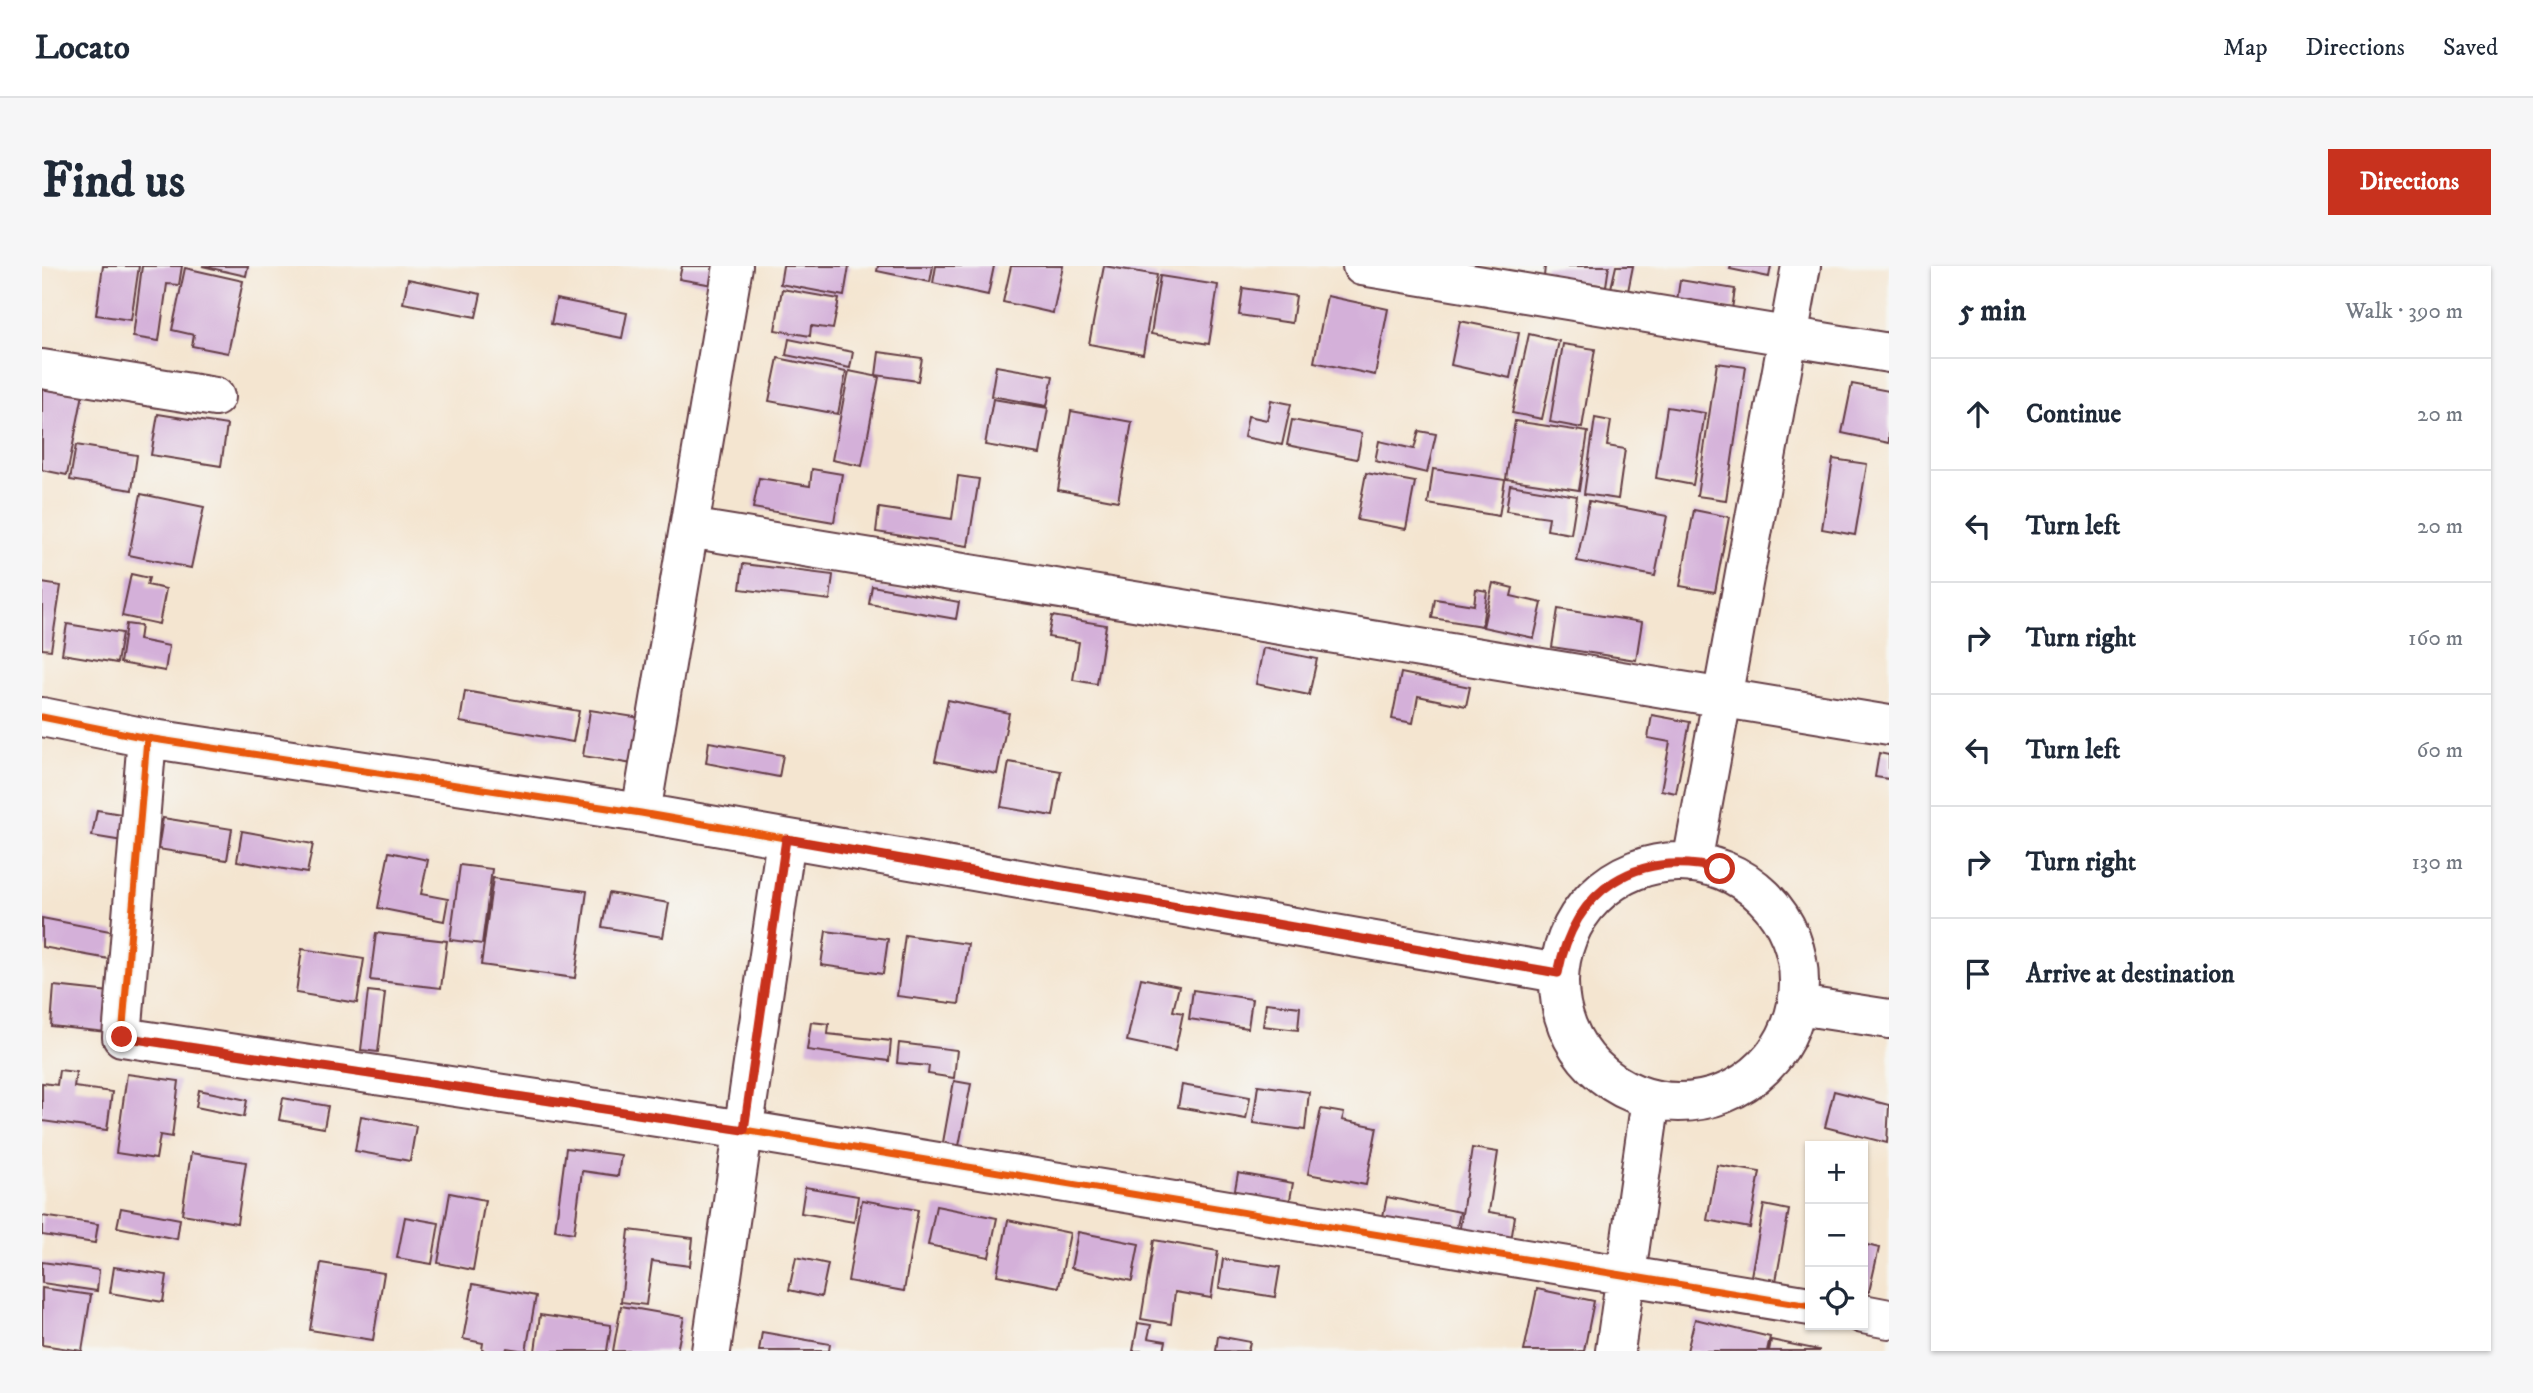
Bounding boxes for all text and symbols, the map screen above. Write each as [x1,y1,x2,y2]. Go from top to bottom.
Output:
text: Locato [35,28,130,69]
text: Map [2223,33,2268,63]
text: Directions [2306,33,2405,63]
text: Saved [2443,33,2498,63]
button: Directions [2328,149,2491,215]
text: Find us [42,151,185,213]
text: 5 min [1959,293,2026,330]
text: Walk · 390 m [2345,297,2463,326]
icon: ahead [1959,395,1997,433]
text: Continue [2026,398,2121,431]
text: 20 m [2417,400,2463,429]
icon: left [1959,507,1997,545]
text: Turn left [2026,510,2120,543]
text: 20 m [2417,512,2463,541]
icon: right [1959,619,1997,657]
text: Turn right [2026,622,2136,655]
text: 160 m [2408,624,2463,653]
icon: left [1959,731,1997,769]
text: Turn left [2026,734,2120,767]
text: 60 m [2416,736,2463,765]
icon: right [1959,843,1997,881]
text: Turn right [2026,846,2136,879]
text: 130 m [2411,848,2463,877]
route start [1704,853,1735,884]
icon: arrive [1959,955,1997,993]
text: Arrive at destination [2026,958,2235,991]
route end [106,1021,137,1052]
map controls [1805,1141,1868,1330]
button: + [1805,1141,1868,1204]
button: − [1805,1204,1868,1267]
button: locate [1805,1267,1868,1330]

